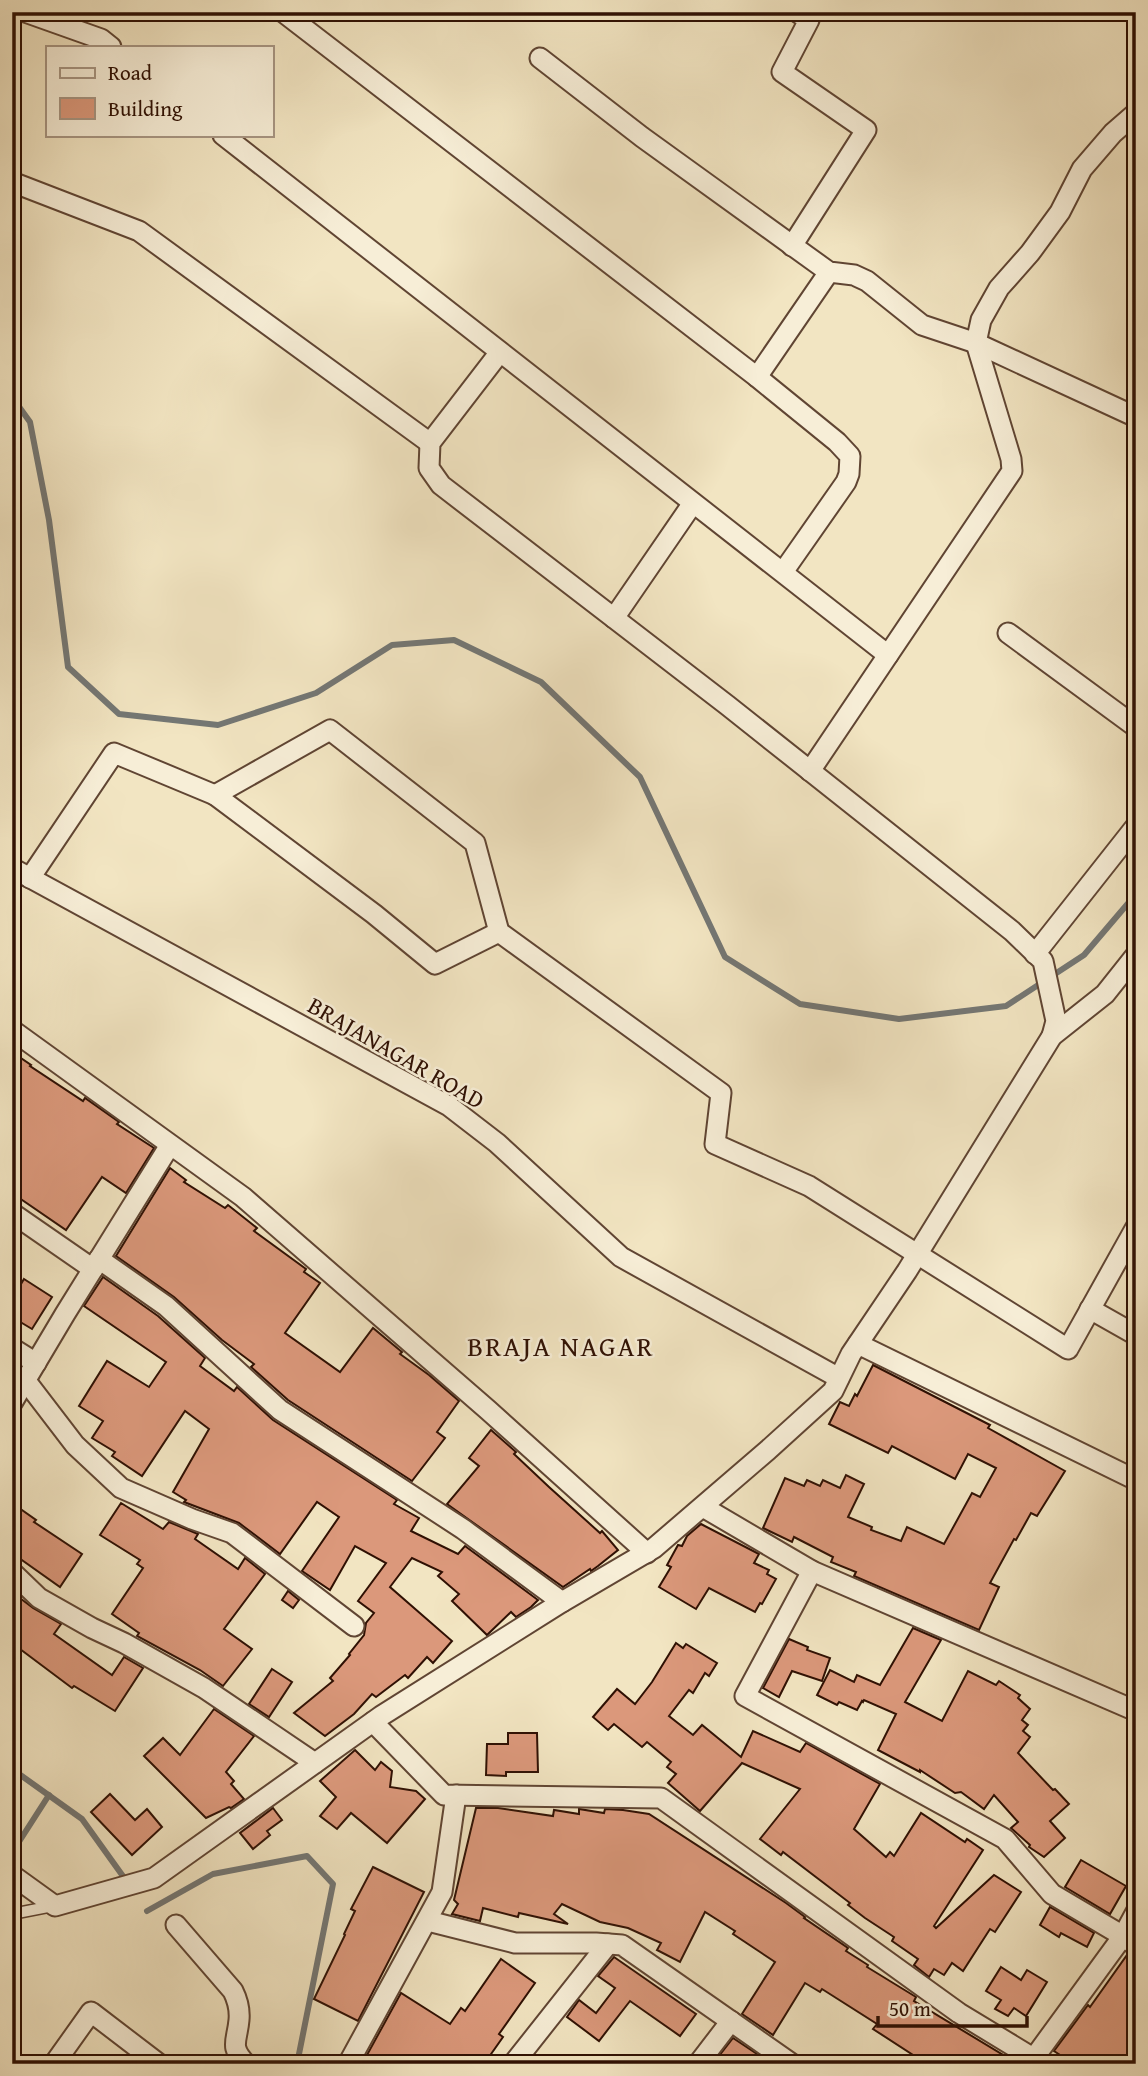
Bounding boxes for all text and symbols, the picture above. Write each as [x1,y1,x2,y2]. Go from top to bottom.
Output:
legend [46,46,273,136]
text: Road [108,57,153,88]
text: Building [108,93,183,124]
street label: BRAJANAGAR ROAD [301,988,491,1117]
district label: BRAJA NAGAR [467,1325,655,1366]
scale bar [878,1985,1027,2029]
text: 50 m [889,1993,931,2024]

